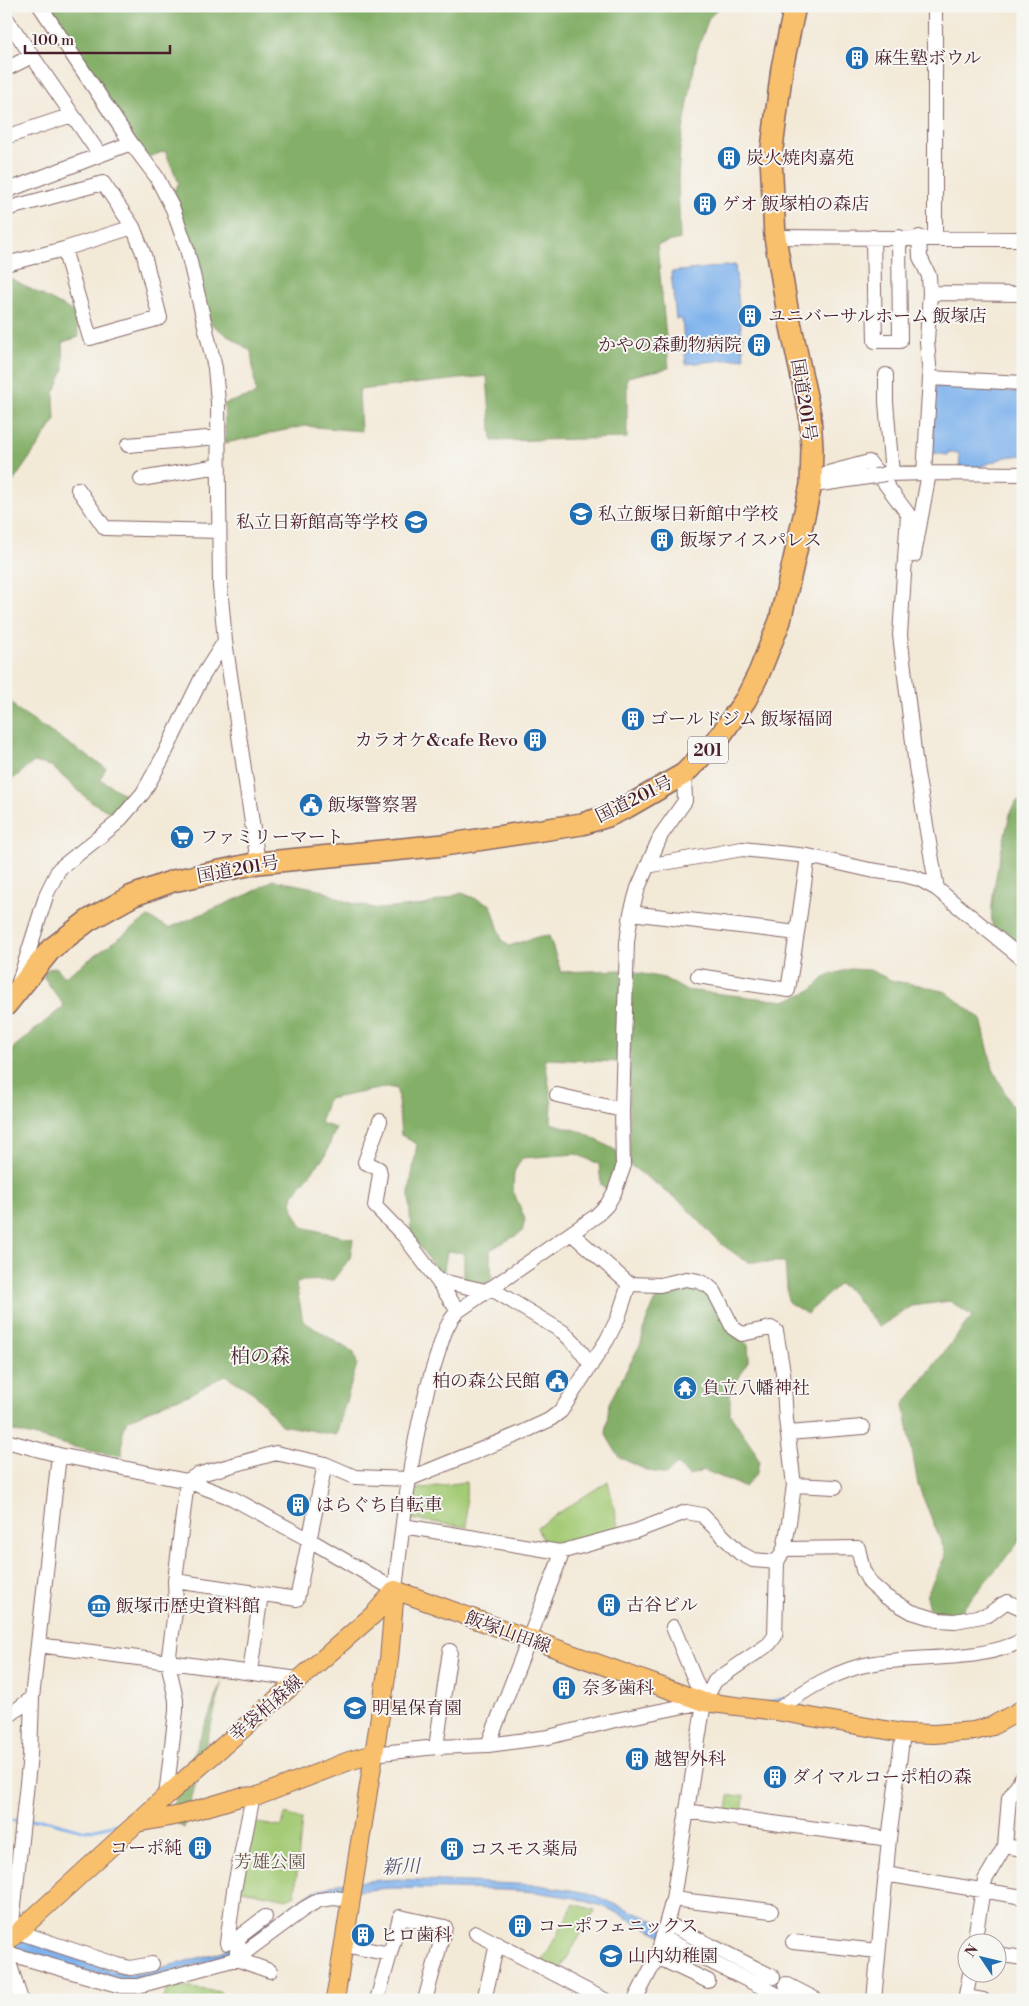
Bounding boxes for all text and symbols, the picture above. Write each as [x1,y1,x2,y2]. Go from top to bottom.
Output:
scale bar [25,22,170,54]
text: 100 m [32,31,74,50]
building icon: 麻生塾ボウル [844,45,870,71]
place label: 麻生塾ボウル [874,47,981,70]
building icon: 炭火焼肉嘉苑 [716,145,742,171]
place label: 炭火焼肉嘉苑 [746,147,854,170]
building icon: ゲオ 飯塚柏の森店 [692,191,718,217]
place label: ゲオ 飯塚柏の森店 [722,193,869,216]
building icon: ユニバーサルホーム 飯塚店 [737,303,763,329]
place label: ユニバーサルホーム 飯塚店 [768,305,987,328]
building icon: かやの森動物病院 [746,332,772,358]
place label: かやの森動物病院 [598,334,742,357]
street label: 国道201号 [786,357,821,443]
school or university icon: 私立飯塚日新館中学校 [568,501,594,527]
place label: 私立飯塚日新館中学校 [598,503,778,526]
school or university icon: 私立日新館高等学校 [403,509,429,535]
place label: 私立日新館高等学校 [236,511,398,534]
building icon: 飯塚アイスパレス [649,527,675,553]
place label: 飯塚アイスパレス [680,529,822,552]
building icon: ゴールドジム 飯塚福岡 [620,706,646,732]
place label: ゴールドジム 飯塚福岡 [650,708,833,731]
building icon: カラオケ&cafe Revo [522,727,548,753]
place label: カラオケ&cafe Revo [355,729,518,752]
road number: 201 [688,736,728,764]
street label: 国道201号 [592,771,677,828]
public building icon: 飯塚警察署 [298,792,324,818]
place label: 飯塚警察署 [328,794,418,817]
supermarket icon: ファミリーマート [169,824,195,850]
place label: ファミリーマート [200,826,344,849]
street label: 国道201号 [195,851,281,888]
district label: 柏の森 [230,1345,290,1370]
public building icon: 柏の森公民館 [544,1368,570,1394]
place label: 柏の森公民館 [432,1370,540,1393]
temple icon: 負立八幡神社 [672,1375,698,1401]
place label: 負立八幡神社 [702,1377,810,1400]
building icon: はらぐち自転車 [285,1492,311,1518]
place label: はらぐち自転車 [316,1494,442,1517]
building icon: 古谷ビル [596,1592,622,1618]
museum icon: 飯塚市歴史資料館 [86,1593,112,1619]
place label: 古谷ビル [626,1594,698,1617]
place label: 飯塚市歴史資料館 [116,1595,260,1618]
street label: 飯塚山田線 [462,1606,554,1659]
street label: 幸袋柏森線 [225,1670,308,1747]
building icon: 奈多歯科 [551,1675,577,1701]
place label: 奈多歯科 [582,1677,654,1700]
school or university icon: 明星保育園 [342,1695,368,1721]
place label: 明星保育園 [372,1697,462,1720]
building icon: 越智外科 [624,1746,650,1772]
place label: 越智外科 [654,1748,726,1771]
building icon: ダイマルコーポ柏の森 [762,1764,788,1790]
place label: ダイマルコーポ柏の森 [792,1766,972,1789]
building icon: コーポ純 [187,1835,213,1861]
building icon: コスモス薬局 [439,1836,465,1862]
place label: コーポ純 [110,1837,182,1860]
place label: コスモス薬局 [470,1838,578,1861]
park label: 芳雄公園 [234,1851,306,1874]
water label: 新川 [382,1854,422,1880]
building icon: コーポフェニックス [507,1913,533,1939]
place label: コーポフェニックス [538,1915,698,1938]
building icon: ヒロ歯科 [350,1922,376,1948]
place label: ヒロ歯科 [380,1924,452,1947]
north arrow [956,1934,1006,1984]
text: N [962,1941,983,1961]
school or university icon: 山内幼稚園 [598,1943,624,1969]
place label: 山内幼稚園 [628,1945,718,1968]

